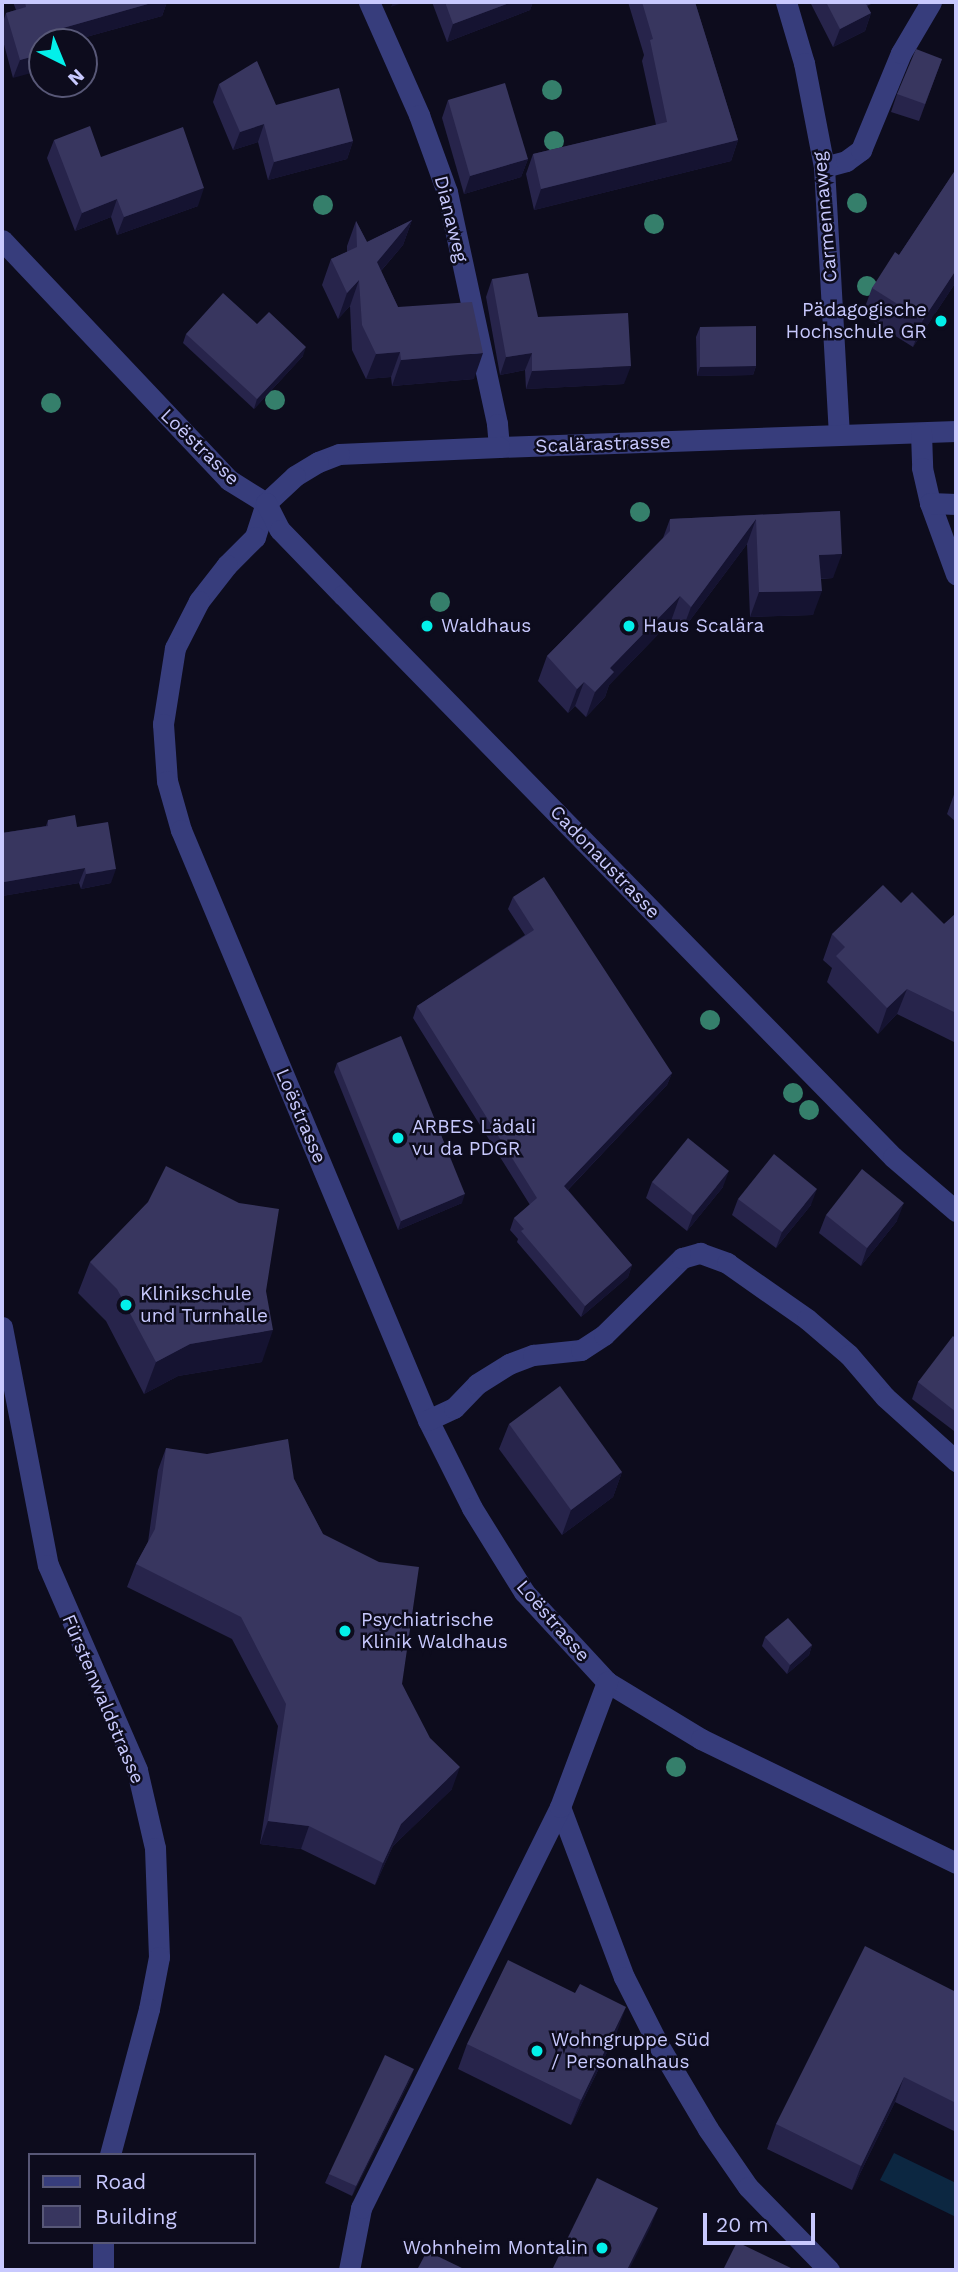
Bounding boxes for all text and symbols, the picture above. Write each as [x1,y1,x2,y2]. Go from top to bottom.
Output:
north arrow [28,28,98,98]
text: N [63,64,89,90]
street label: Carmennaweg [808,151,842,283]
street label: Dianaweg [429,173,473,265]
place label: Pädagogische Hochschule GR [786,299,927,343]
marker: Pädagogische Hochschule GR [933,313,949,329]
street label: Loëstrasse [156,404,244,490]
street label: Scalärastrasse [535,430,671,458]
place label: Waldhaus [441,615,531,637]
place label: Haus Scalära [643,615,764,637]
marker: Waldhaus [419,618,435,634]
marker: Haus Scalära [621,618,637,634]
street label: Cadonaustrasse [545,801,665,923]
street label: Loëstrasse [271,1065,331,1167]
place label: ARBES Lädali vu da PDGR [412,1116,536,1160]
marker: ARBES Lädali vu da PDGR [390,1130,406,1146]
place label: Klinikschule und Turnhalle [140,1283,268,1327]
marker: Klinikschule und Turnhalle [118,1297,134,1313]
street label: Loëstrasse [511,1576,595,1666]
place label: Psychiatrische Klinik Waldhaus [361,1609,509,1653]
street label: Fürstenwaldstrasse [57,1611,149,1787]
marker: Psychiatrische Klinik Waldhaus [335,1621,355,1641]
place label: Wohngruppe Süd / Personalhaus [551,2029,710,2073]
marker: Wohngruppe Süd / Personalhaus [529,2043,545,2059]
legend [28,2153,256,2244]
text: Road [95,2169,146,2194]
scale bar [706,2198,818,2242]
text: Building [95,2204,177,2229]
text: 20 m [716,2212,768,2237]
place label: Wohnheim Montalin [403,2237,588,2259]
marker: Wohnheim Montalin [594,2240,610,2256]

